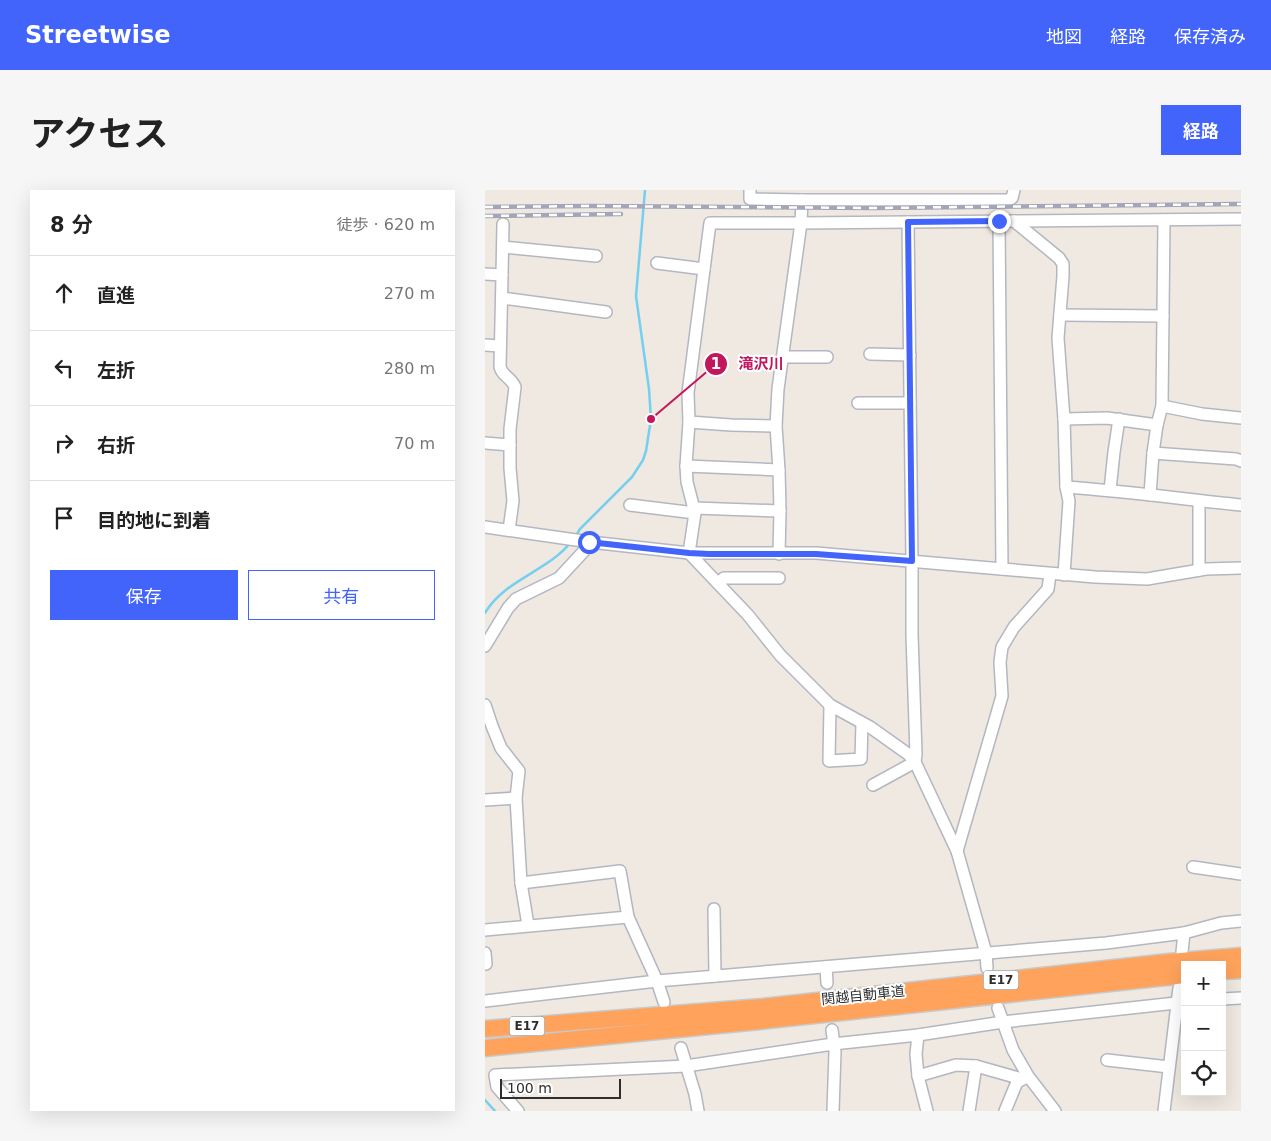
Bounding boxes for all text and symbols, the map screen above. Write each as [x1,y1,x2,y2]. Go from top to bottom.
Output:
text: Streetwise [25,21,171,49]
text: 地図 [1046,26,1082,47]
text: 経路 [1110,26,1146,47]
text: 保存済み [1174,26,1246,47]
button: 経路 [1161,105,1241,155]
text: アクセス [30,114,168,154]
route end [988,210,1011,233]
text: 8 分 [50,213,93,237]
text: 徒歩 · 620 m [337,215,435,234]
icon: ahead [50,279,78,307]
text: 直進 [97,284,135,306]
text: 270 m [384,284,435,303]
callout: 滝沢川 [703,349,793,379]
icon: left [50,354,78,382]
text: 1 [711,355,721,373]
text: 滝沢川 [738,355,784,373]
text: 左折 [97,359,135,381]
text: 280 m [384,359,435,378]
icon: right [50,429,78,457]
text: 右折 [97,434,135,456]
text: 70 m [394,434,435,453]
icon: arrive [50,504,78,532]
text: 目的地に到着 [97,509,211,531]
route start [578,531,601,554]
button: 保存 [50,570,238,620]
button: 共有 [248,570,435,620]
map controls [1181,961,1226,1096]
button: + [1181,961,1226,1006]
road number: E17 [983,970,1019,990]
street label: 関越自動車道 [820,983,906,1007]
button: − [1181,1006,1226,1051]
road number: E17 [509,1016,545,1036]
button: locate [1181,1051,1226,1096]
scale bar [500,1076,621,1099]
text: 100 m [507,1080,552,1096]

